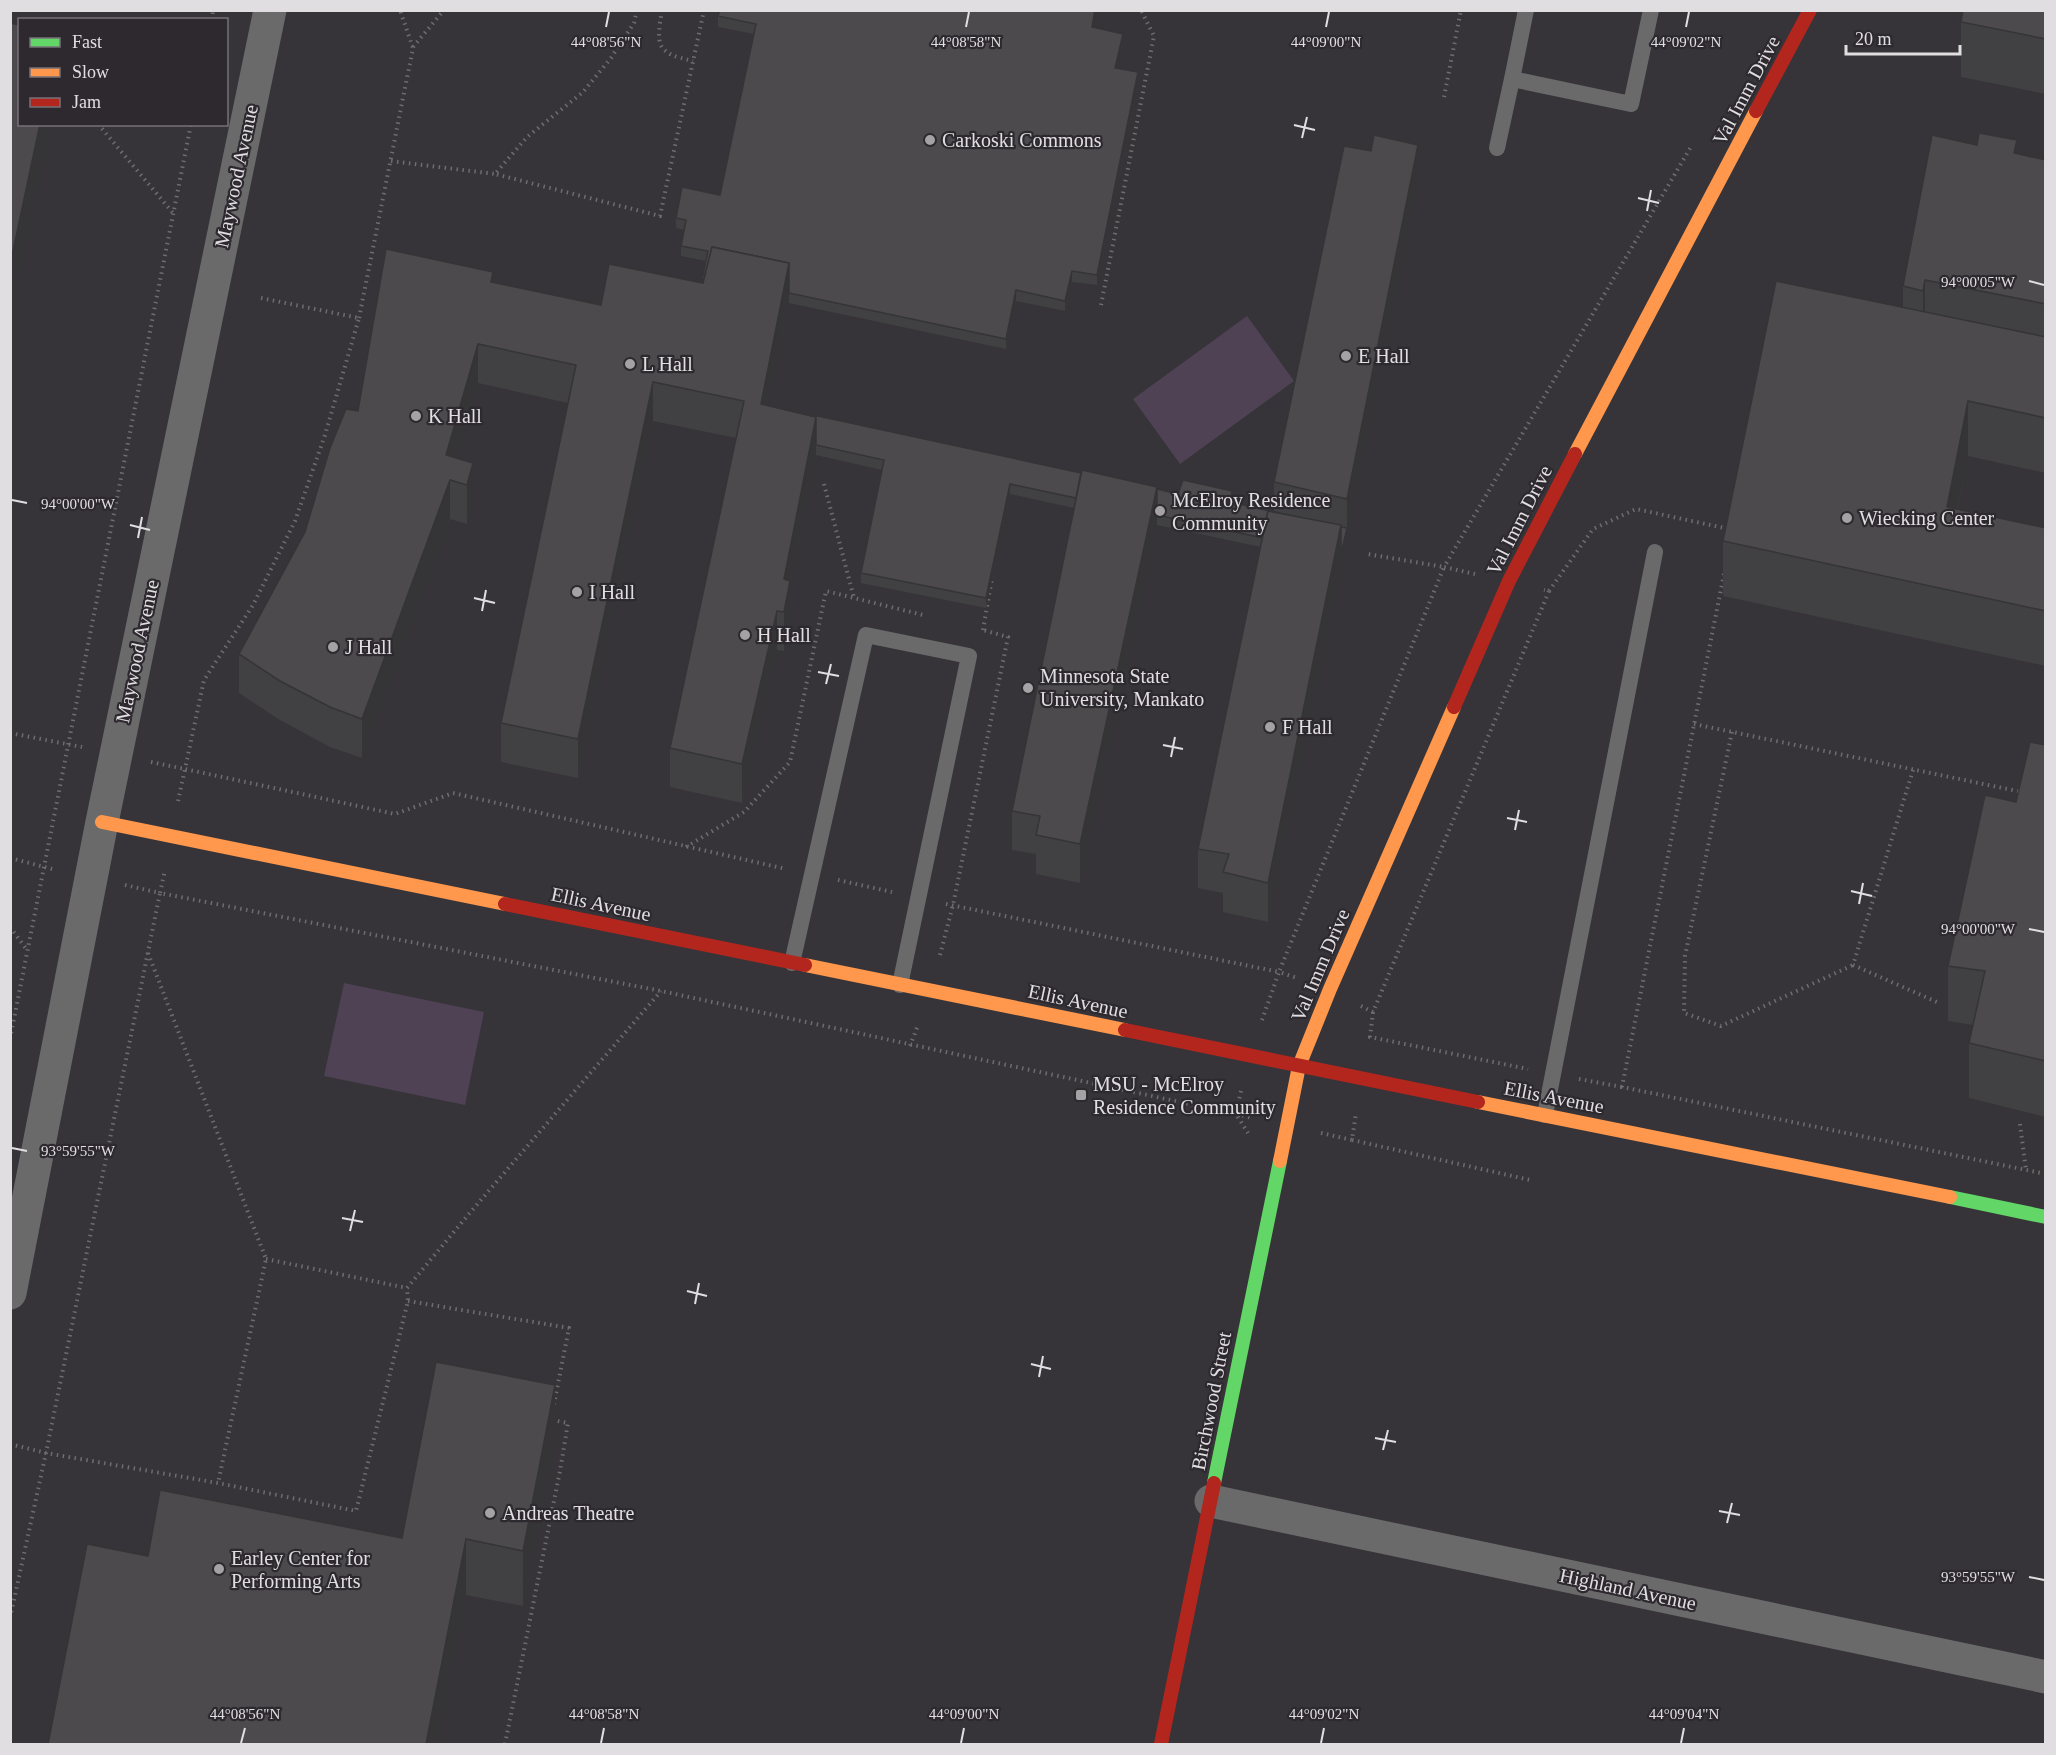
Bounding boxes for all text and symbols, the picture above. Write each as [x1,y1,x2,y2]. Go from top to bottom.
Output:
legend [18,18,228,126]
scale bar [1846,18,1960,56]
text: 20 m [1855,29,1892,49]
text: Fast [72,32,102,52]
street label: Val Imm Drive [1708,32,1784,148]
text: 44°08'56"N [571,34,641,50]
text: 44°08'58"N [931,34,1001,50]
text: 44°09'00"N [1291,34,1361,50]
text: 44°09'02"N [1651,34,1721,50]
text: Slow [72,62,109,82]
text: Jam [72,92,101,112]
street label: Maywood Avenue [210,102,263,250]
place label: Carkoski Commons [942,129,1102,151]
marker: Carkoski Commons [923,133,937,147]
text: 94°00'05"W [1941,274,2016,290]
place label: E Hall [1358,345,1410,367]
marker: E Hall [1339,349,1353,363]
place label: L Hall [642,353,693,375]
marker: L Hall [623,357,637,371]
place label: K Hall [428,405,482,427]
marker: K Hall [409,409,423,423]
street label: Val Imm Drive [1482,461,1556,578]
place label: McElroy Residence Community [1172,489,1330,535]
text: 94°00'00"W [41,496,116,512]
marker: McElroy Residence Community [1153,504,1167,518]
place label: Wiecking Center [1859,507,1995,530]
marker: Wiecking Center [1840,511,1854,525]
street label: Maywood Avenue [111,577,164,725]
place label: I Hall [589,581,636,603]
marker: I Hall [570,585,584,599]
place label: H Hall [757,624,811,646]
marker: H Hall [738,628,752,642]
place label: J Hall [345,636,393,658]
marker: J Hall [326,640,340,654]
place label: Minnesota State University, Mankato [1040,665,1204,711]
marker: Minnesota State University, Mankato [1021,681,1035,695]
place label: F Hall [1282,716,1333,738]
marker: F Hall [1263,720,1277,734]
street label: Ellis Avenue [549,883,653,925]
street label: Val Imm Drive [1286,905,1354,1025]
text: 94°00'00"W [1941,921,2016,937]
street label: Ellis Avenue [1026,980,1130,1022]
place label: MSU - McElroy Residence Community [1093,1073,1276,1119]
street label: Ellis Avenue [1502,1077,1606,1117]
marker: MSU - McElroy Residence Community [1074,1088,1088,1102]
text: 93°59'55"W [41,1143,116,1159]
street label: Birchwood Street [1187,1329,1235,1472]
place label: Andreas Theatre [502,1502,634,1524]
marker: Andreas Theatre [483,1506,497,1520]
place label: Earley Center for Performing Arts [231,1547,370,1593]
marker: Earley Center for Performing Arts [212,1562,226,1576]
street label: Highland Avenue [1558,1564,1698,1615]
text: 93°59'55"W [1941,1569,2016,1585]
text: 44°08'56"N [210,1706,280,1722]
text: 44°08'58"N [569,1706,639,1722]
text: 44°09'00"N [929,1706,999,1722]
text: 44°09'02"N [1289,1706,1359,1722]
text: 44°09'04"N [1649,1706,1719,1722]

